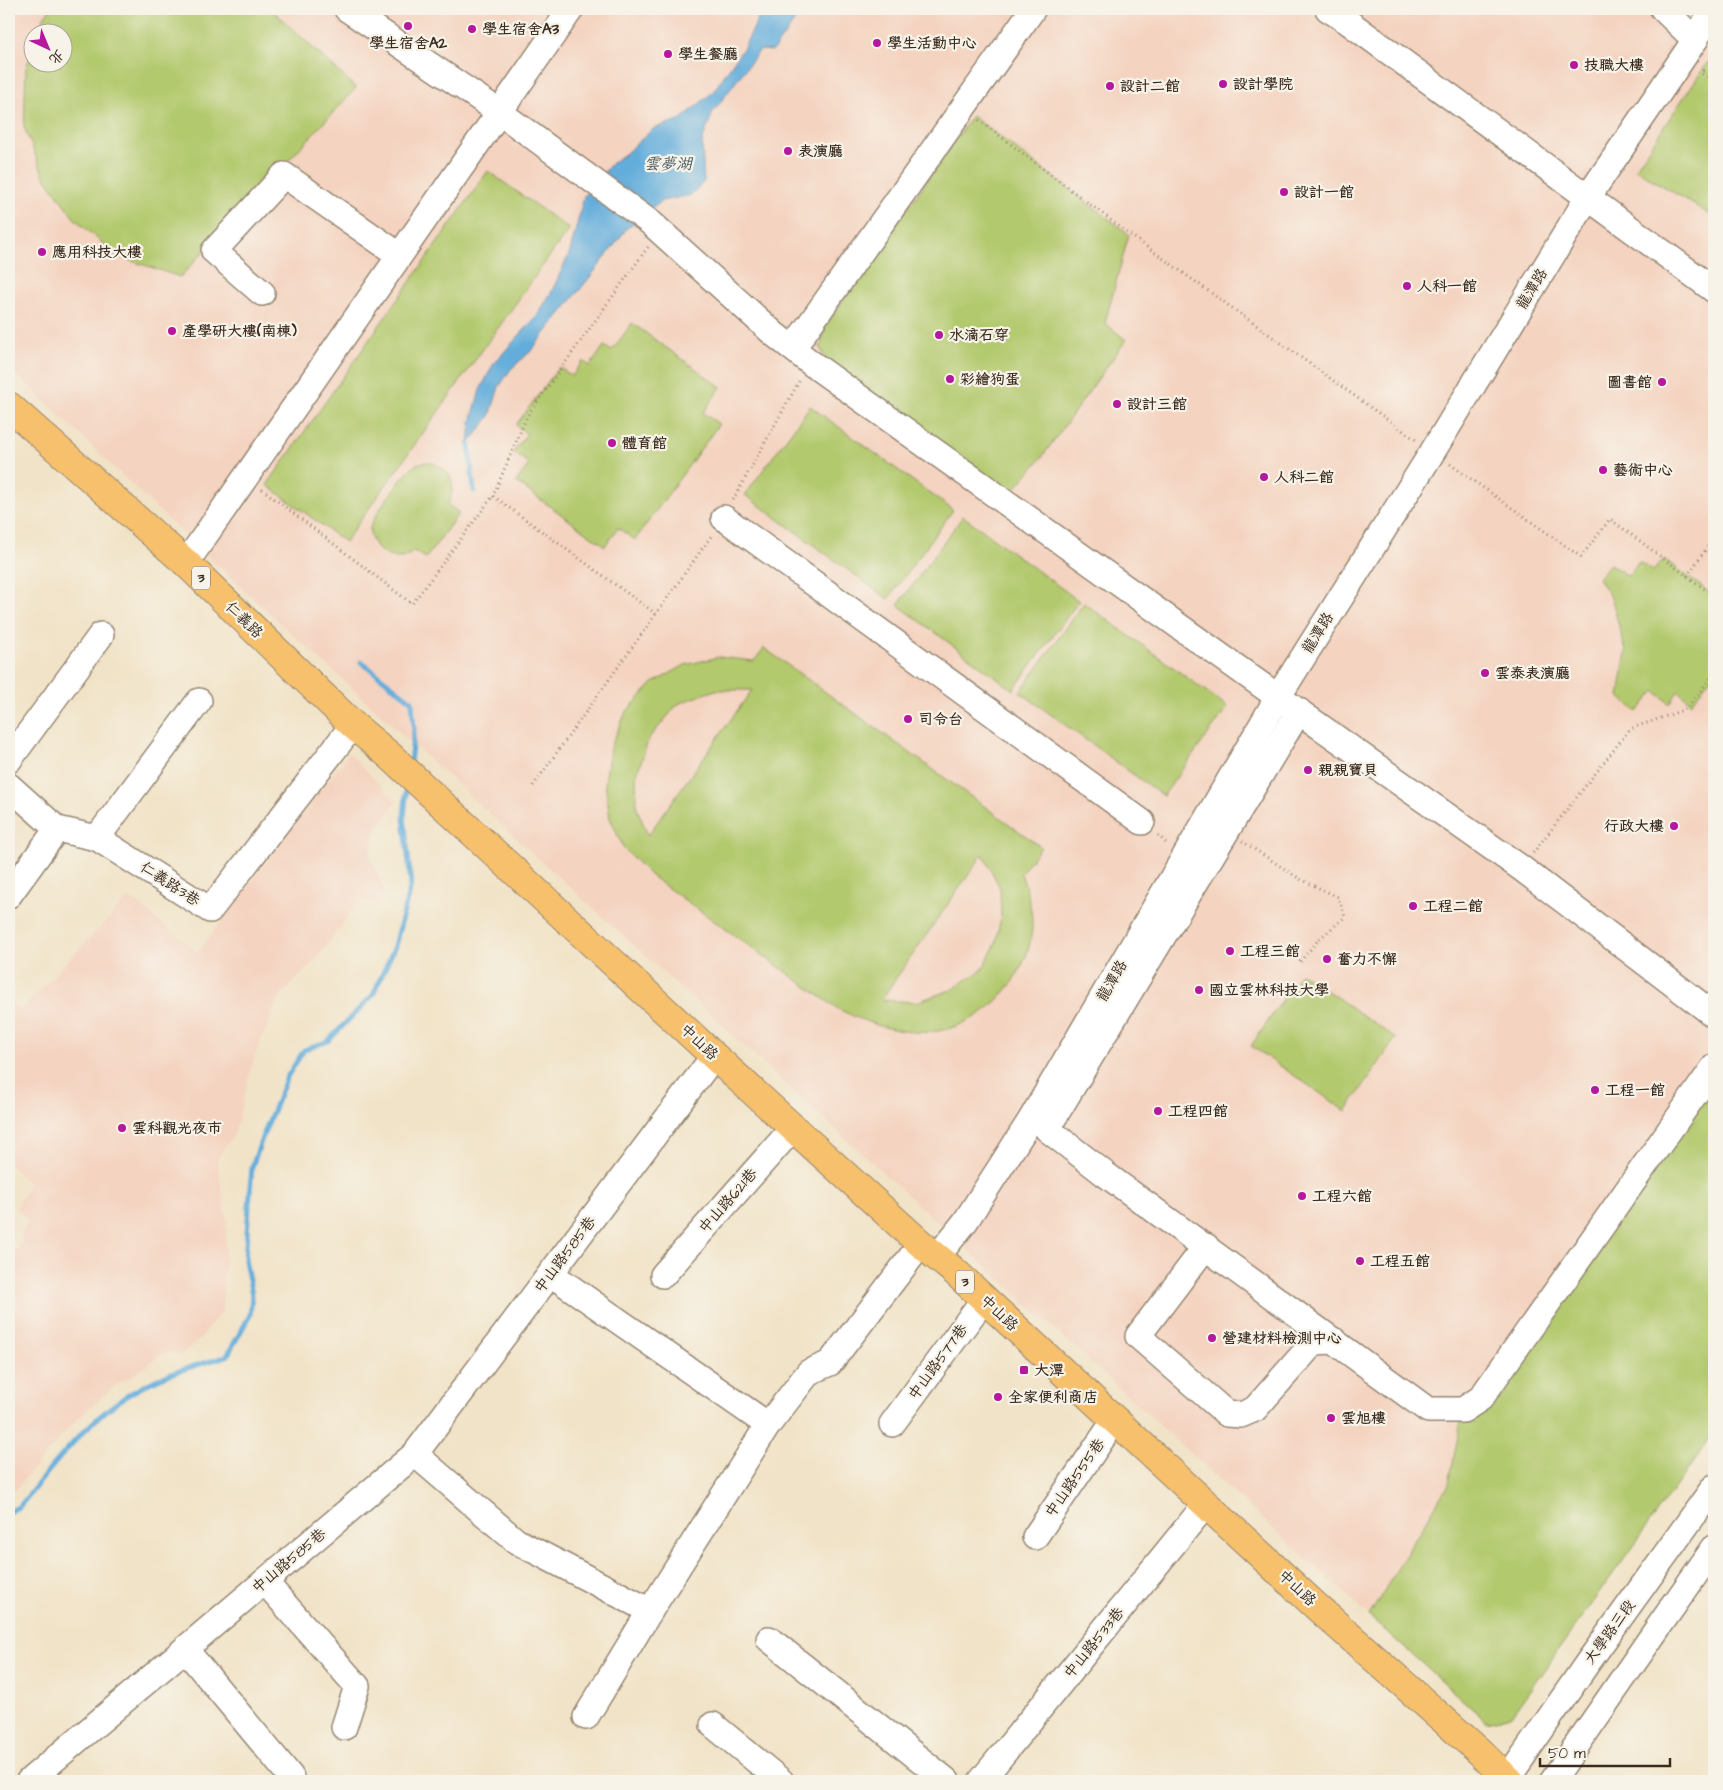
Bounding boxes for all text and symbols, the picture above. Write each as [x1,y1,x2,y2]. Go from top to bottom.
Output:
place label: 學生宿舍A3 [482,19,560,40]
marker: 學生宿舍A2 [402,20,414,32]
north arrow [22,22,72,72]
marker: 學生宿舍A3 [466,23,478,35]
place label: 學生宿舍A2 [369,33,448,54]
place label: 學生活動中心 [887,33,977,54]
marker: 學生活動中心 [871,37,883,49]
place label: 學生餐廳 [678,44,738,65]
text: 北 [44,45,68,69]
marker: 學生餐廳 [662,48,674,60]
place label: 技職大樓 [1584,55,1644,76]
marker: 技職大樓 [1568,59,1580,71]
place label: 設計學院 [1233,74,1293,95]
place label: 設計二館 [1120,76,1180,97]
marker: 設計學院 [1217,78,1229,90]
marker: 設計二館 [1104,80,1116,92]
place label: 表演廳 [798,141,843,162]
marker: 表演廳 [782,145,794,157]
water label: 雲夢湖 [644,153,694,175]
place label: 設計一館 [1294,182,1354,203]
marker: 設計一館 [1278,186,1290,198]
place label: 應用科技大樓 [52,242,142,263]
marker: 應用科技大樓 [36,246,48,258]
street label: 龍潭路 [1511,264,1553,314]
place label: 人科一館 [1417,276,1477,297]
marker: 人科一館 [1401,280,1413,292]
place label: 產學研大樓(南棟) [182,321,297,342]
marker: 產學研大樓(南棟) [166,325,178,337]
place label: 水滴石穿 [949,325,1009,346]
marker: 水滴石穿 [933,329,945,341]
place label: 彩繪狗蛋 [960,369,1020,390]
place label: 圖書館 [1607,372,1652,393]
marker: 彩繪狗蛋 [944,373,956,385]
marker: 圖書館 [1656,376,1668,388]
place label: 設計三館 [1127,394,1187,415]
marker: 設計三館 [1111,398,1123,410]
place label: 體育館 [622,433,667,454]
marker: 體育館 [606,437,618,449]
place label: 藝術中心 [1613,460,1673,481]
marker: 藝術中心 [1597,464,1609,476]
place label: 人科二館 [1274,467,1334,488]
marker: 人科二館 [1258,471,1270,483]
road number: 3 [192,566,210,590]
street label: 仁義路 [221,597,267,643]
street label: 龍潭路 [1297,608,1339,658]
place label: 雲泰表演廳 [1495,663,1570,684]
marker: 雲泰表演廳 [1479,667,1491,679]
place label: 司令台 [918,709,963,730]
marker: 司令台 [902,713,914,725]
place label: 親親寶貝 [1318,760,1378,781]
marker: 親親寶貝 [1302,764,1314,776]
place label: 行政大樓 [1604,816,1664,837]
marker: 行政大樓 [1668,820,1680,832]
street label: 仁義路3巷 [136,857,204,911]
place label: 工程二館 [1423,896,1483,917]
marker: 工程二館 [1407,900,1419,912]
place label: 工程三館 [1240,941,1300,962]
marker: 工程三館 [1224,945,1236,957]
place label: 奮力不懈 [1337,949,1397,970]
marker: 奮力不懈 [1321,953,1333,965]
street label: 龍潭路 [1092,956,1132,1006]
place label: 國立雲林科技大學 [1209,980,1329,1001]
marker: 國立雲林科技大學 [1193,984,1205,996]
street label: 中山路 [675,1019,723,1065]
place label: 工程一館 [1605,1080,1665,1101]
marker: 工程一館 [1589,1084,1601,1096]
place label: 工程四館 [1168,1101,1228,1122]
marker: 工程四館 [1152,1105,1164,1117]
place label: 雲科觀光夜市 [132,1118,222,1139]
marker: 雲科觀光夜市 [116,1122,128,1134]
street label: 中山路621巷 [694,1164,762,1238]
place label: 工程六館 [1312,1186,1372,1207]
marker: 工程六館 [1296,1190,1308,1202]
street label: 中山路585巷 [529,1212,601,1298]
place label: 工程五館 [1370,1251,1430,1272]
marker: 工程五館 [1354,1255,1366,1267]
road number: 3 [956,1270,974,1294]
street label: 中山路 [975,1290,1023,1336]
street label: 中山路577巷 [903,1320,973,1404]
place label: 營建材料檢測中心 [1222,1328,1342,1349]
marker: 營建材料檢測中心 [1206,1332,1218,1344]
place label: 大潭 [1034,1360,1064,1381]
marker: 大潭 [1018,1364,1030,1376]
place label: 全家便利商店 [1008,1387,1098,1408]
marker: 全家便利商店 [992,1391,1004,1403]
place label: 雲旭樓 [1341,1408,1386,1429]
marker: 雲旭樓 [1325,1412,1337,1424]
street label: 中山路555巷 [1040,1434,1110,1522]
street label: 中山路585巷 [247,1524,331,1598]
street label: 中山路 [1273,1565,1321,1611]
street label: 大學路三段 [1579,1595,1641,1669]
street label: 中山路533巷 [1059,1603,1129,1683]
scale bar [1540,1735,1670,1767]
text: 50 m [1548,1743,1586,1764]

